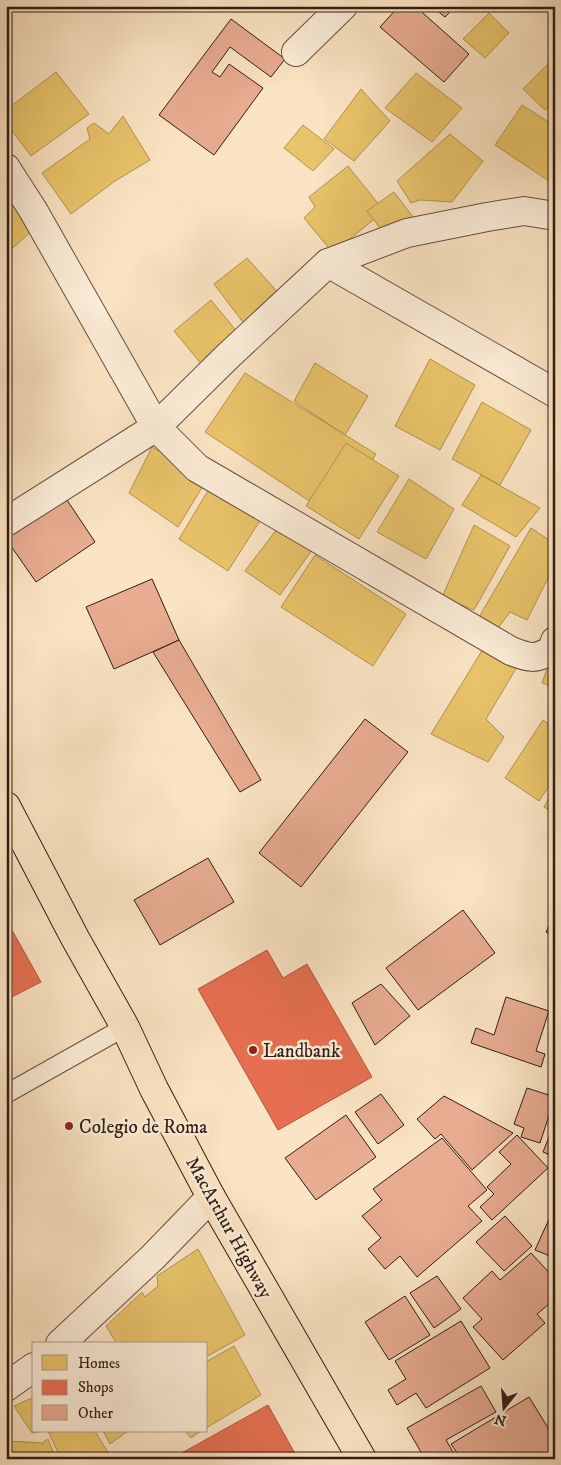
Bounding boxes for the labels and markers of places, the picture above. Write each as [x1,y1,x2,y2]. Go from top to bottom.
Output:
place label: Landbank [263,1040,341,1063]
marker: Landbank [247,1044,259,1056]
place label: Colegio de Roma [79,1116,207,1139]
marker: Colegio de Roma [63,1120,75,1132]

